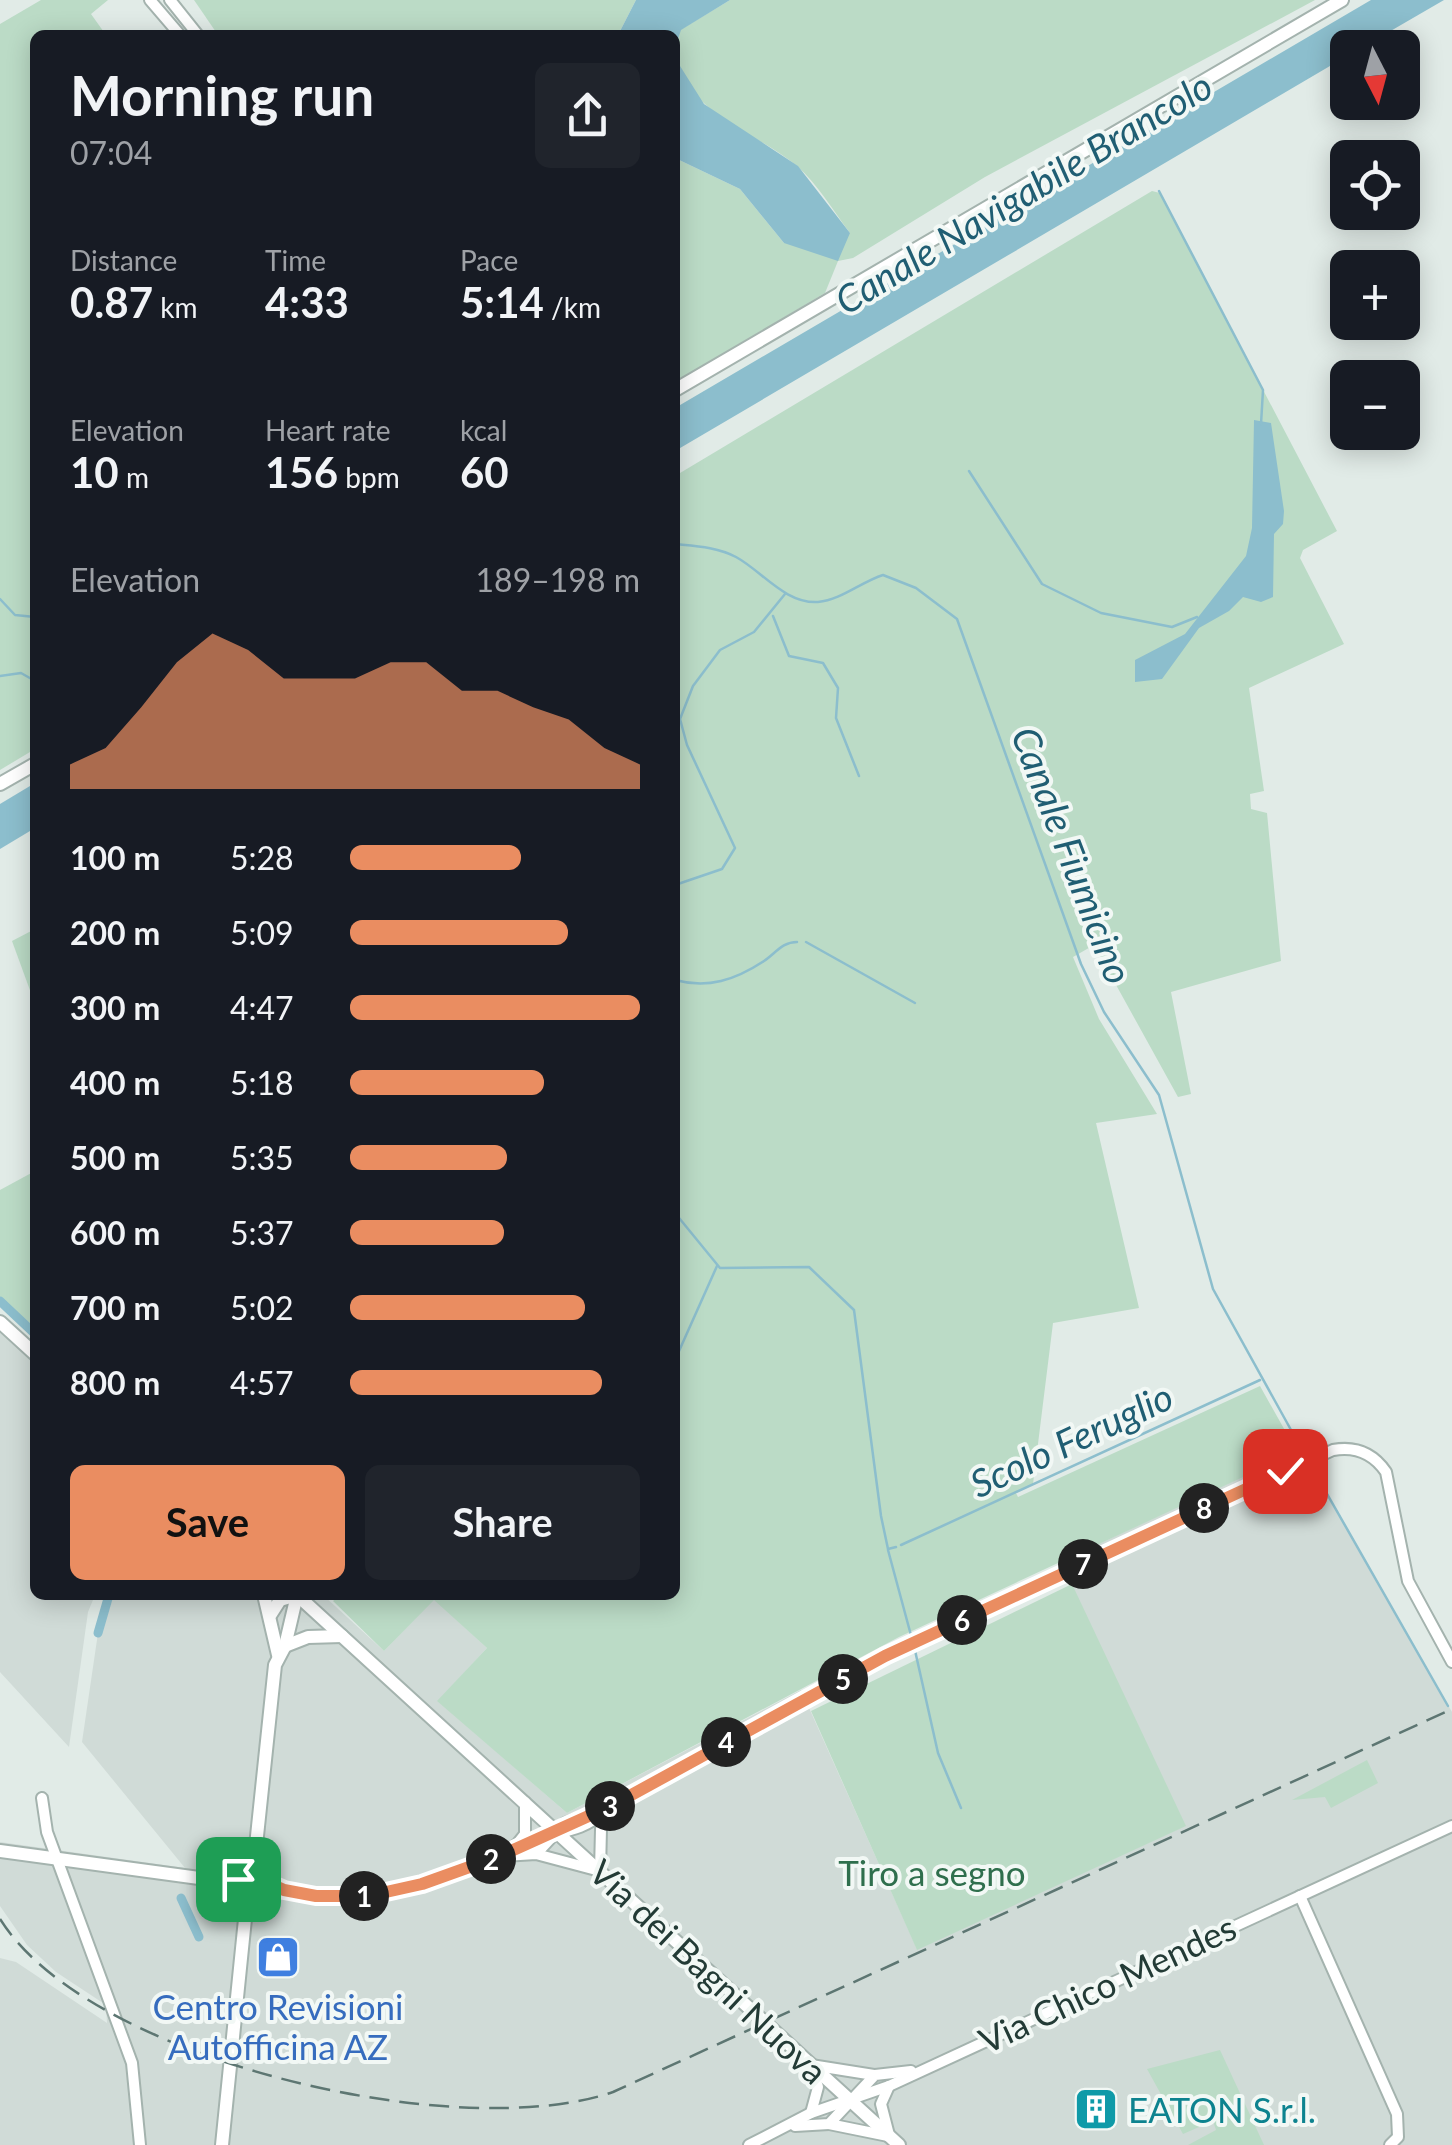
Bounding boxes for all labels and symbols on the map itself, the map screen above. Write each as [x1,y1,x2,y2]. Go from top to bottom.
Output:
north arrow [1330,30,1420,120]
water label: Canale Navigabile Brancolo [826,61,1220,323]
water label: Canale Fiumicino [1003,720,1143,990]
water label: Scolo Feruglio [962,1372,1180,1506]
pin [1243,1429,1328,1514]
pin: 8 [1179,1483,1229,1533]
pin: 7 [1058,1539,1108,1589]
pin: 6 [937,1595,987,1645]
pin: 5 [818,1654,868,1704]
pin: 4 [701,1717,751,1767]
pin: 3 [585,1781,635,1831]
pin: 2 [466,1834,516,1884]
pin [196,1837,281,1922]
street label: Via dei Bagni Nuova [582,1850,836,2092]
park label: Tiro a segno [838,1851,1026,1893]
pin: 1 [339,1871,389,1921]
street label: Via Chico Mendes [972,1905,1242,2061]
shop icon: Centro Revisioni Autofficina AZ [255,1934,301,1980]
place label: Centro Revisioni Autofficina AZ [153,1985,403,2067]
building icon: EATON S.r.l. [1073,2086,1119,2132]
place label: EATON S.r.l. [1128,2088,1316,2130]

